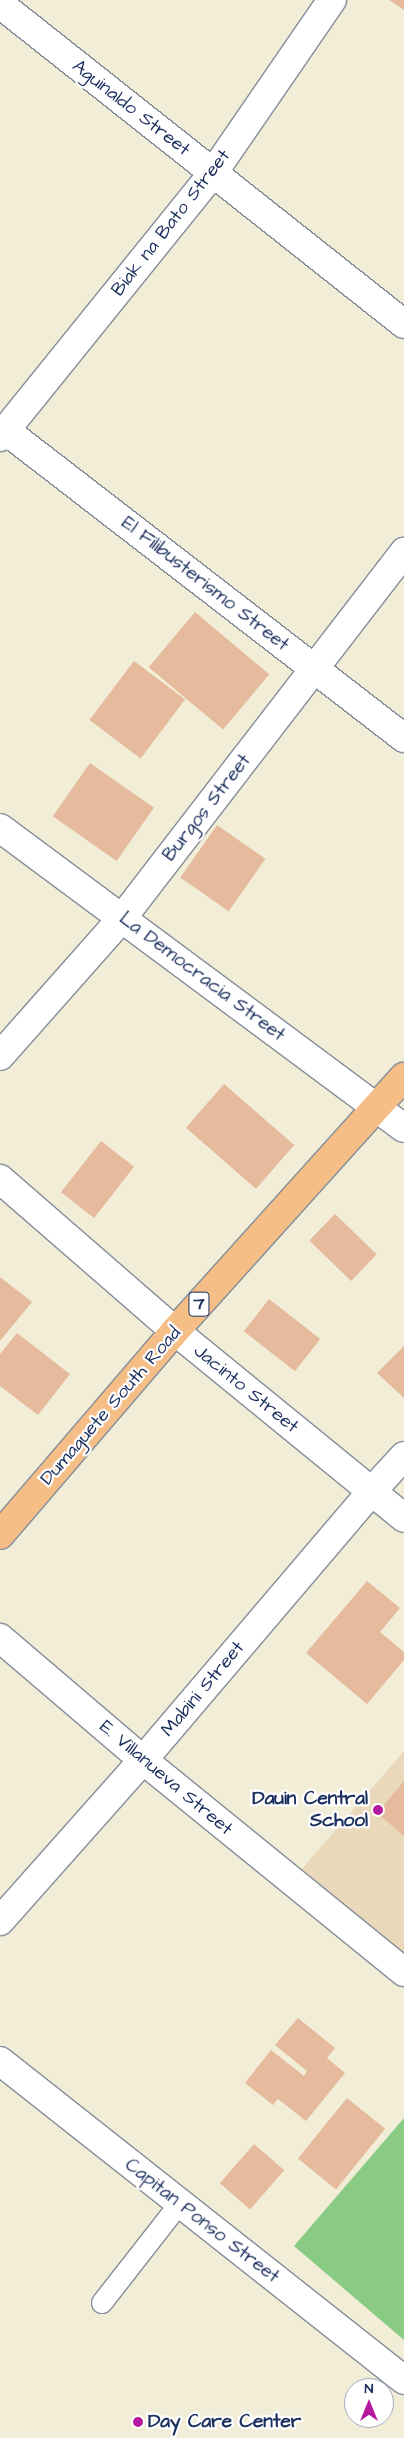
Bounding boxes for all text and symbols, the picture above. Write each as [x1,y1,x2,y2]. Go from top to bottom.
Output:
street label: Aguinaldo Street [68,55,194,161]
street label: Biak na Bato Street [107,145,235,301]
street label: El Filibusterismo Street [117,512,293,656]
street label: Burgos Street [158,750,256,866]
street label: La Democracia Street [115,907,289,1047]
road number: 7 [188,1288,210,1320]
street label: Dumaguete South Road [36,1322,186,1490]
street label: Jacinto Street [189,1340,303,1438]
street label: Mabini Street [156,1637,250,1741]
street label: E. Villanueva Street [95,1716,237,1840]
place label: Dauin Central School [252,1788,368,1832]
marker: Dauin Central School [372,1804,384,1816]
street label: Capitan Ponso Street [120,2154,284,2288]
north arrow [344,2378,394,2428]
text: N [365,2379,373,2399]
place label: Day Care Center [148,2411,301,2433]
marker: Day Care Center [132,2416,144,2428]

